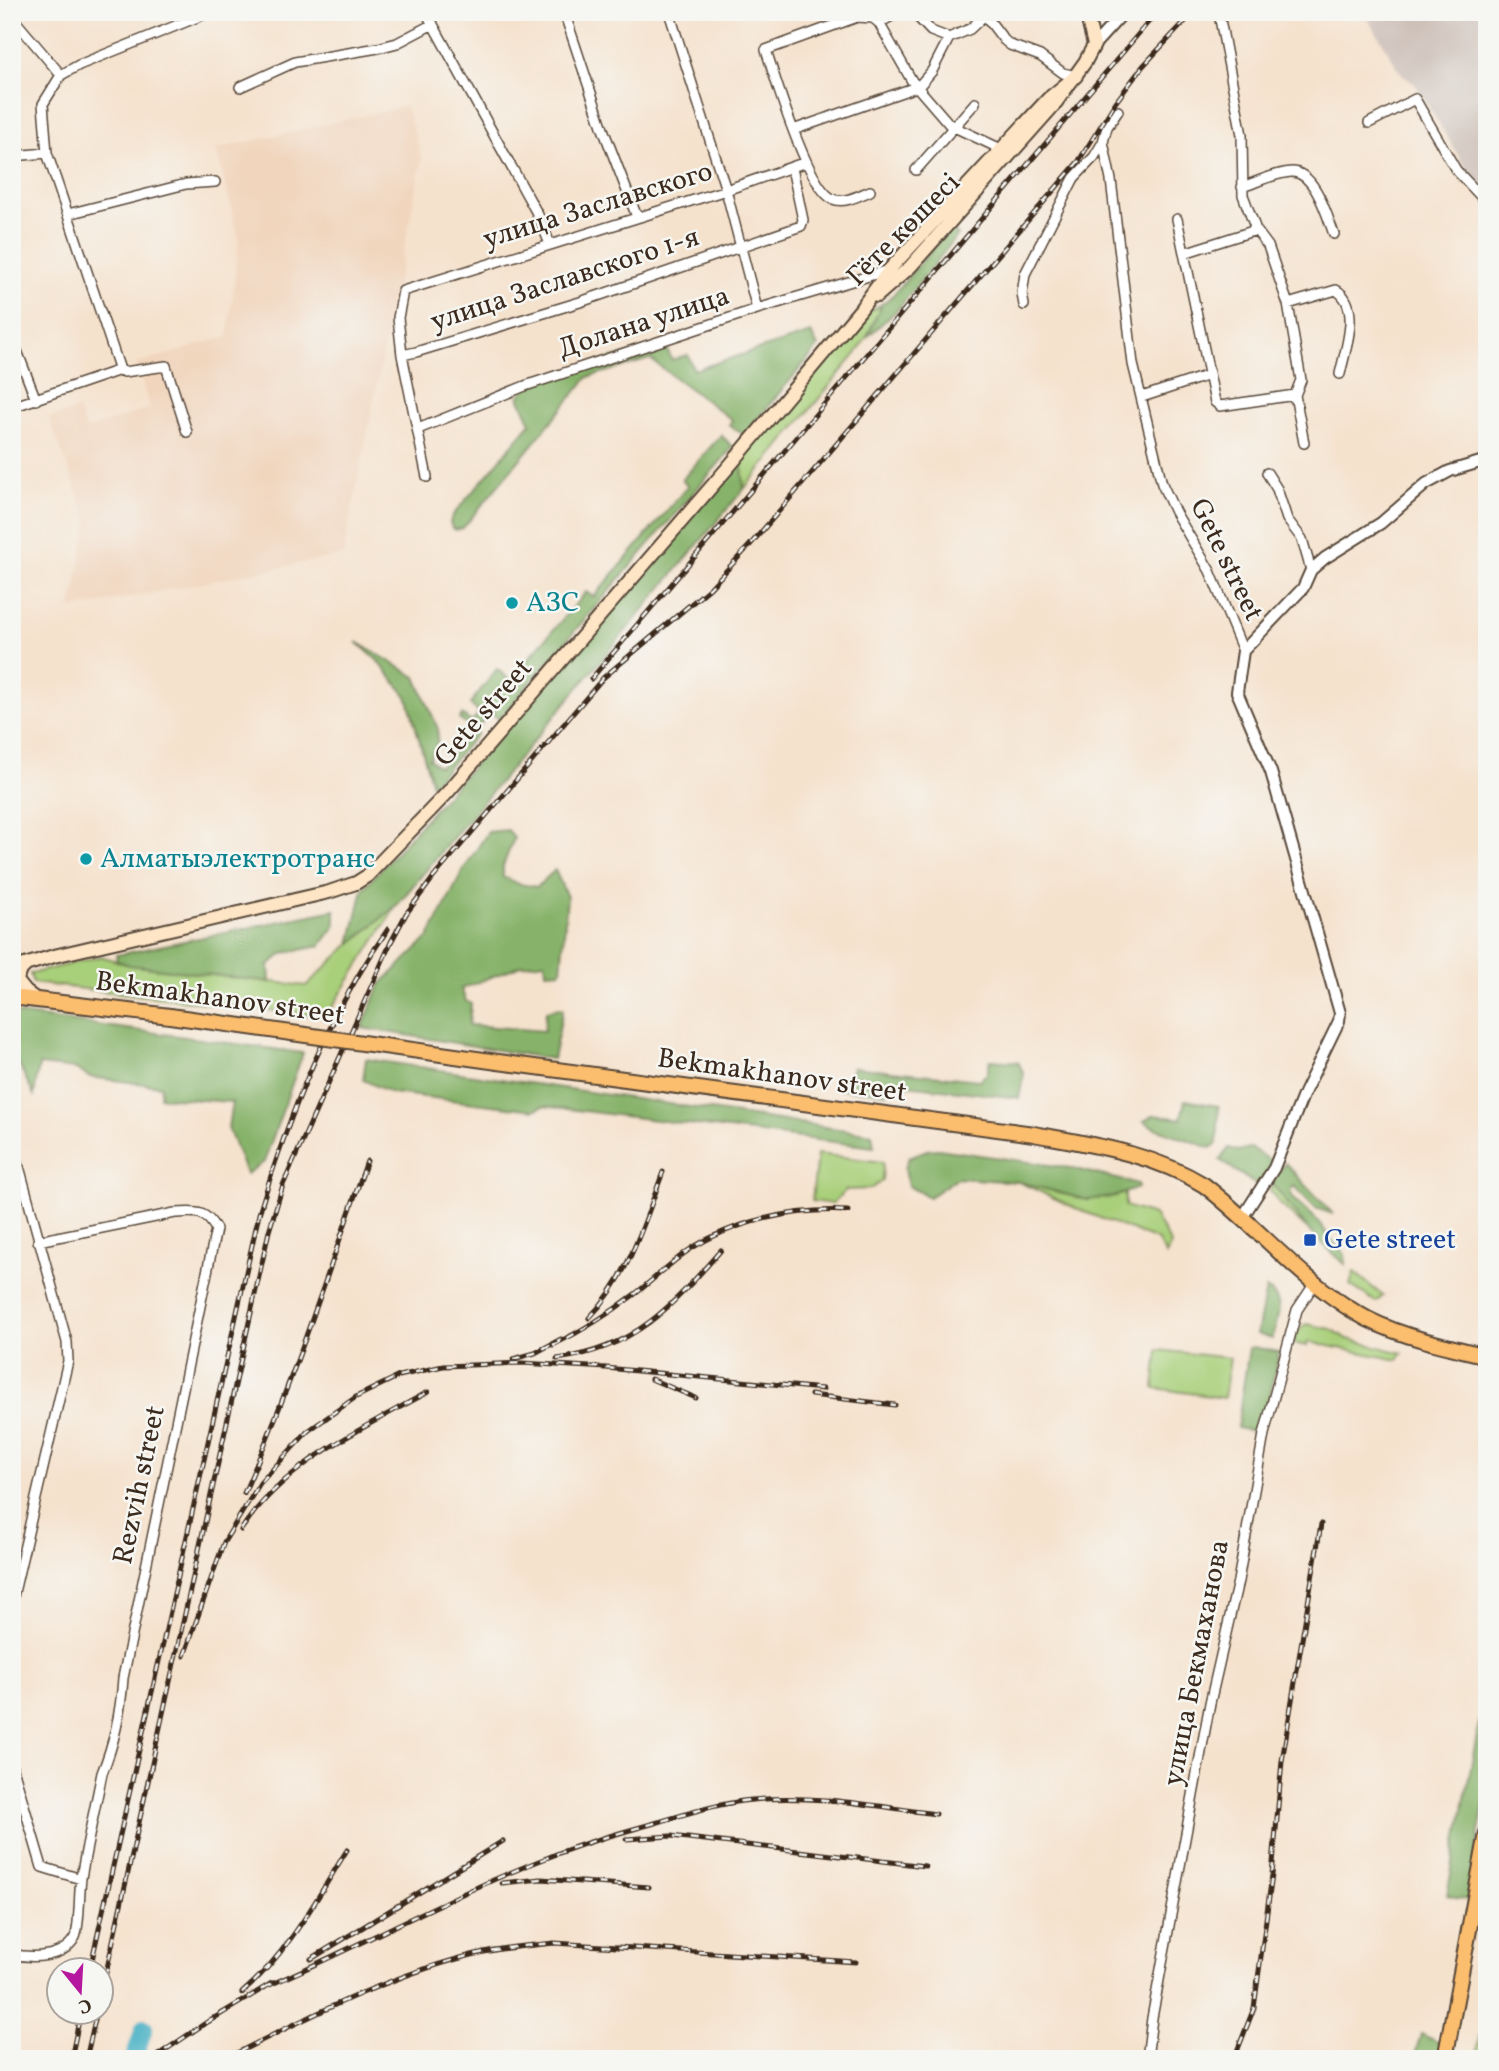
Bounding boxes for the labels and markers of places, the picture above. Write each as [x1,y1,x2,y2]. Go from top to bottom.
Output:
place label: АЗС [526,584,579,623]
marker: АЗС [504,595,520,611]
place label: Алматыэлектротранс [100,840,375,879]
marker: Алматыэлектротранс [78,851,94,867]
place label: Gete street [1324,1221,1456,1260]
marker: Gete street [1302,1232,1318,1248]

